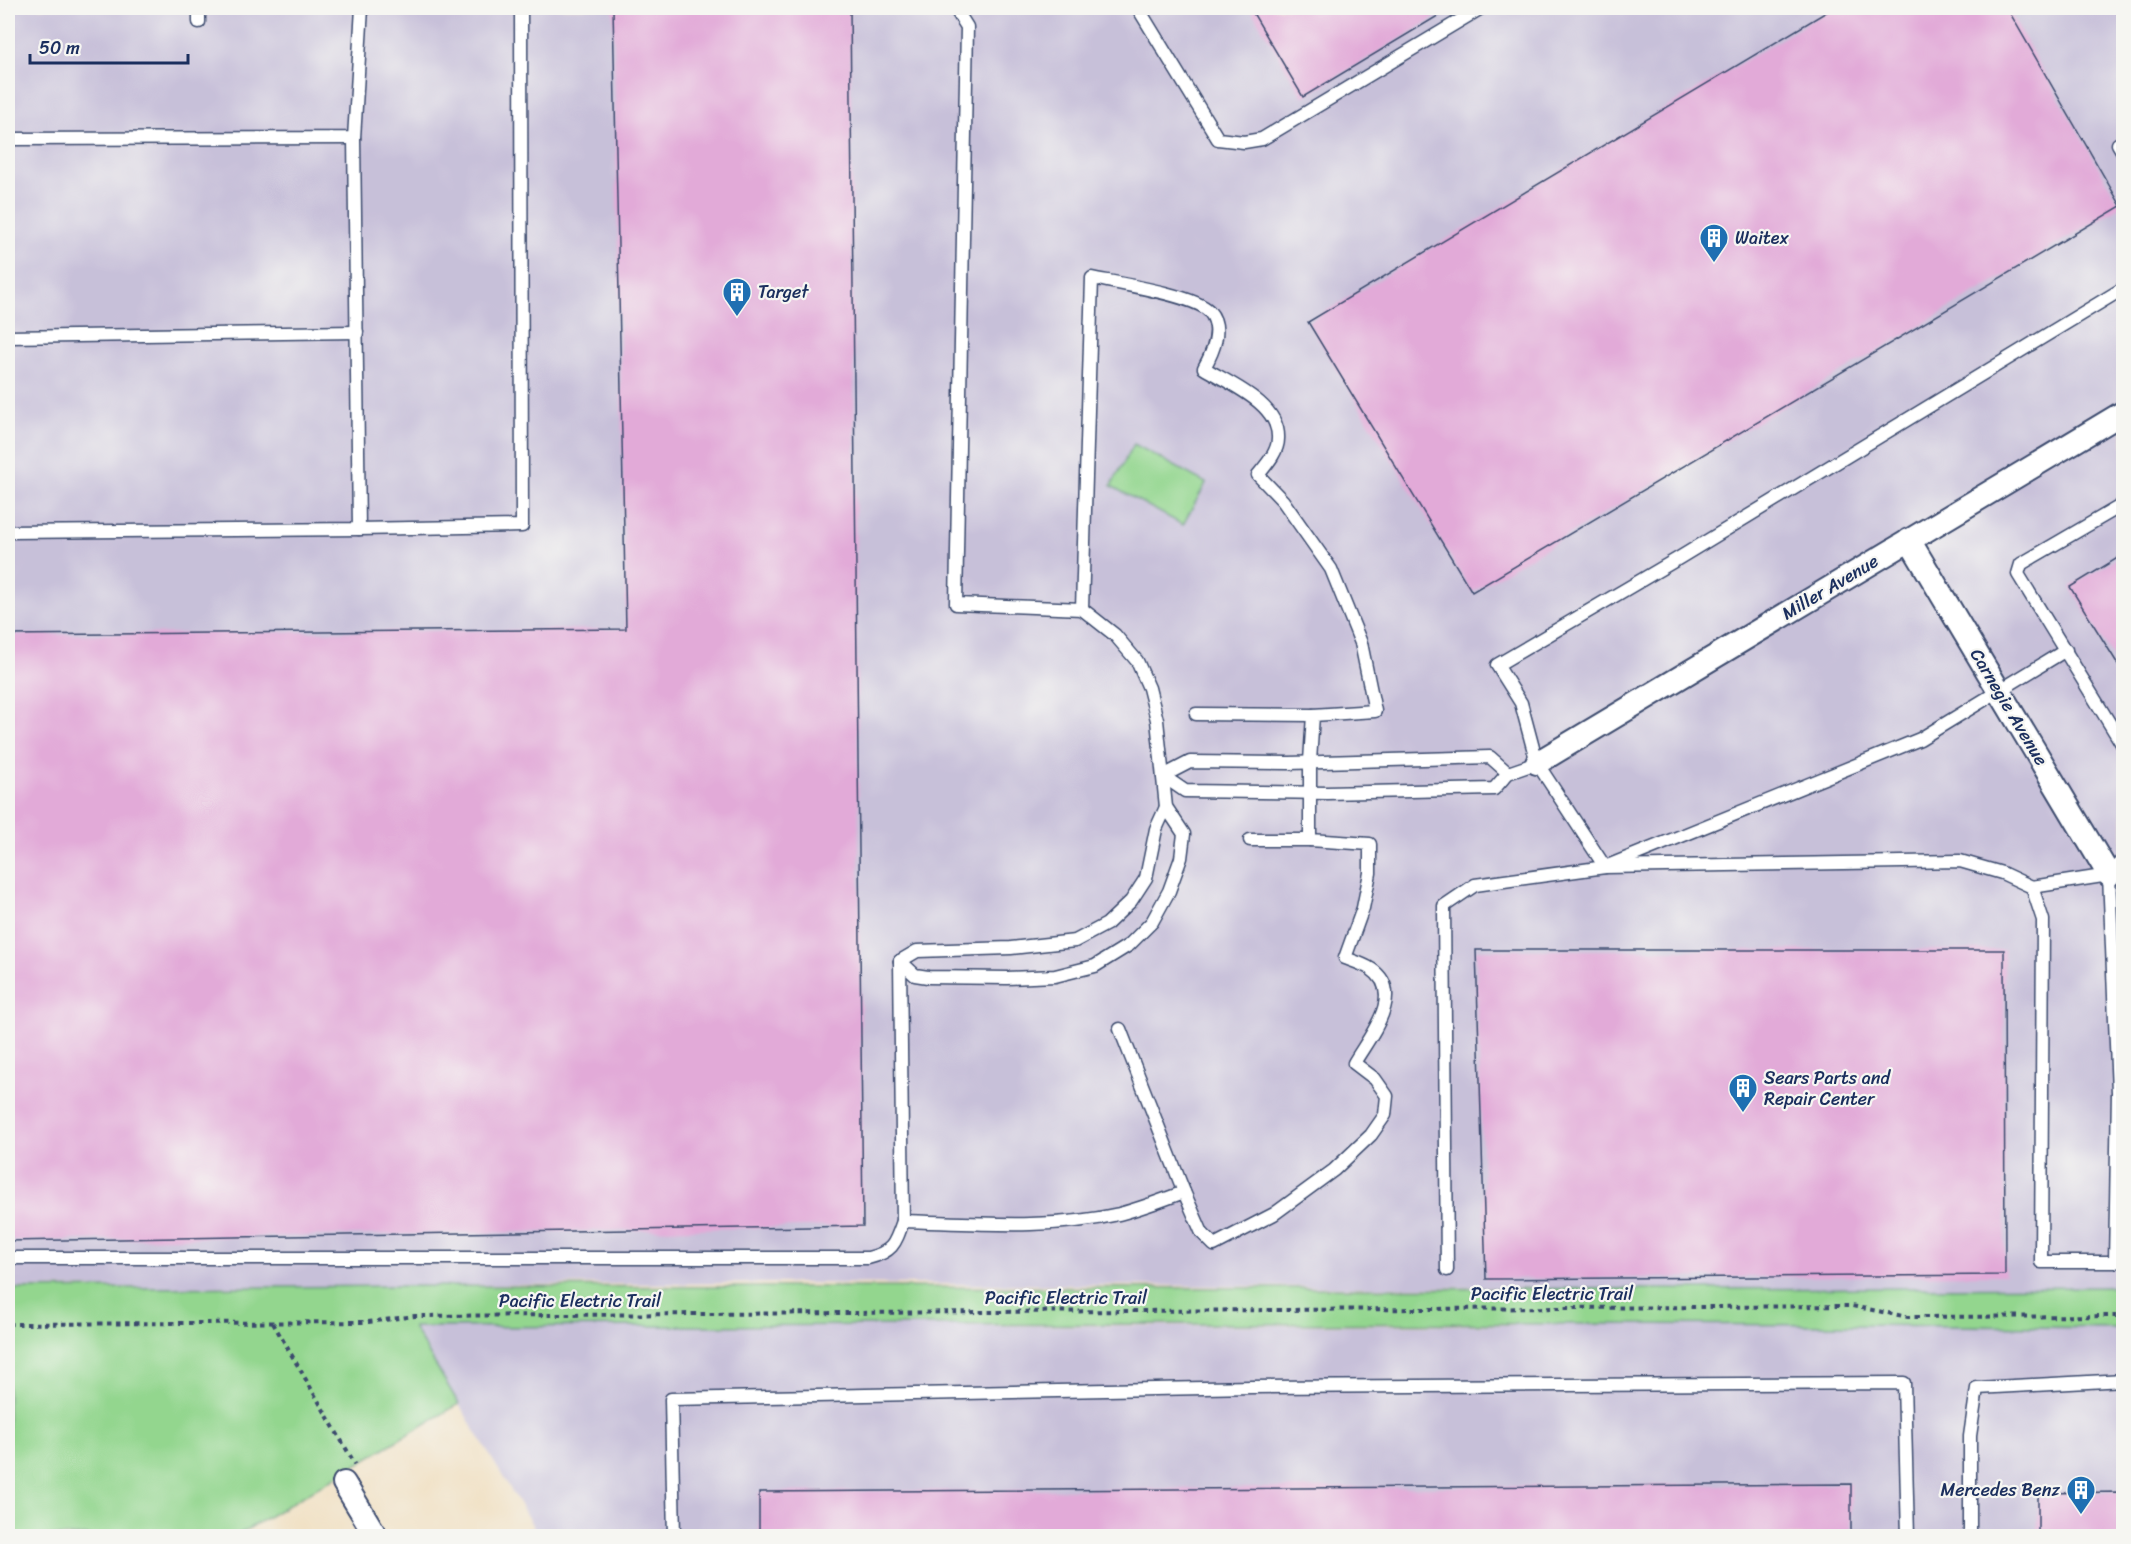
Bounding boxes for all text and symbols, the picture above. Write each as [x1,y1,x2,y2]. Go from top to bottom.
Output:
scale bar [30,27,188,65]
text: 50 m [39,32,80,64]
building icon: Waitex [1698,222,1730,264]
place label: Waitex [1735,222,1789,254]
building icon: Target [721,276,753,318]
place label: Target [758,276,809,308]
street label: Miller Avenue [1775,545,1885,629]
street label: Carnegie Avenue [1961,642,2057,772]
place label: Sears Parts and Repair Center [1764,1062,1892,1115]
building icon: Sears Parts and Repair Center [1727,1072,1759,1114]
street label: Pacific Electric Trail [1471,1278,1634,1310]
street label: Pacific Electric Trail [985,1282,1148,1314]
street label: Pacific Electric Trail [499,1285,662,1317]
place label: Mercedes Benz [1940,1474,2060,1506]
building icon: Mercedes Benz [2065,1474,2097,1516]

